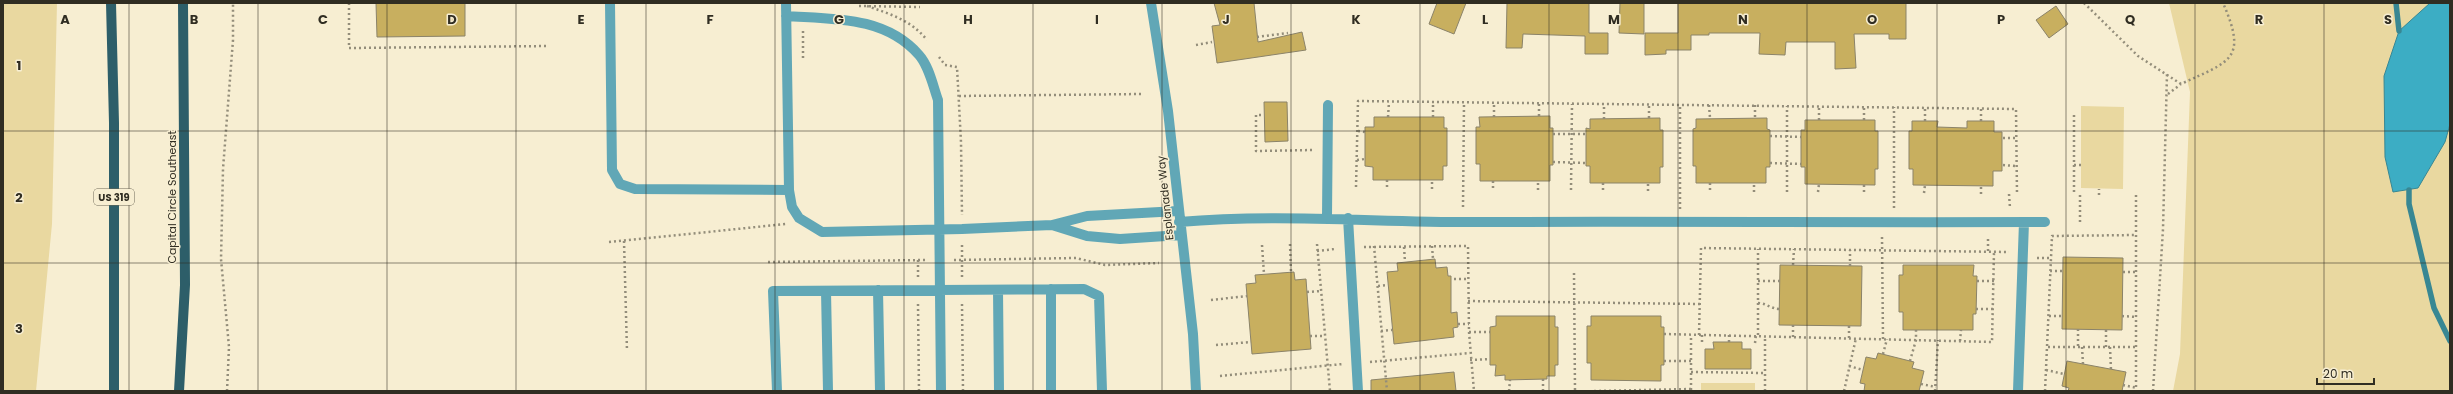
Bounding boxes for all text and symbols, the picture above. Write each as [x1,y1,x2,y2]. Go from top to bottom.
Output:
text: A [60,10,70,29]
text: B [190,10,199,29]
text: C [318,10,328,29]
text: D [447,10,457,29]
text: E [577,10,585,29]
text: F [706,10,714,29]
text: G [834,10,844,29]
text: H [963,10,973,29]
text: I [1095,10,1099,29]
text: J [1222,10,1230,29]
text: K [1351,10,1361,29]
text: L [1482,10,1488,29]
text: M [1608,10,1620,29]
text: N [1738,10,1748,29]
text: O [1867,10,1877,29]
text: P [1997,10,2005,29]
text: Q [2125,10,2135,29]
text: R [2255,10,2263,29]
text: S [2384,10,2392,29]
text: 1 [17,56,21,75]
street label: Capital Circle Southeast [164,130,180,264]
street label: Esplanade Way [1153,154,1177,241]
text: 2 [15,188,23,207]
road number: US 319 [94,189,134,205]
text: 3 [15,319,23,338]
scale bar [2317,360,2374,386]
text: 20 m [2323,365,2353,382]

